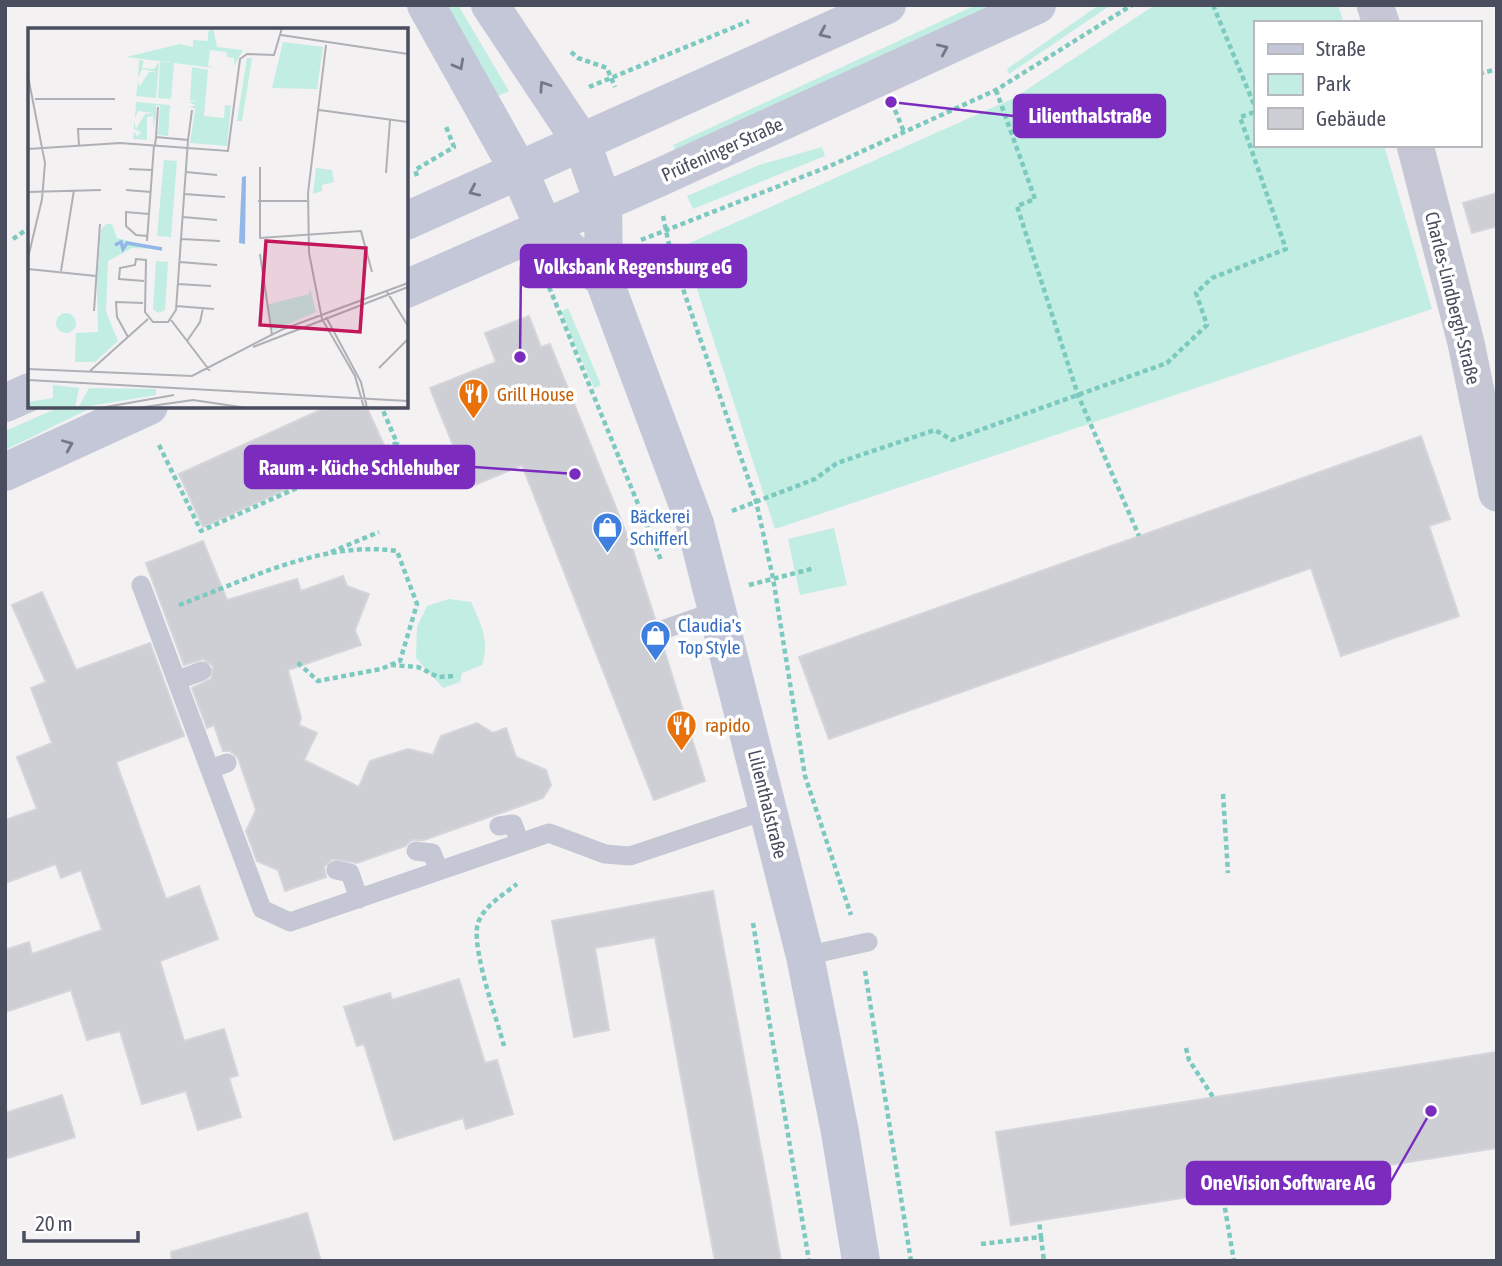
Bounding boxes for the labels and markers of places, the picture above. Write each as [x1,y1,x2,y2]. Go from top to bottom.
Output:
callout: Lilienthalstraße [1014,95,1165,137]
callout: Volksbank Regensburg eG [521,245,746,287]
restaurant icon: Grill House [457,377,491,421]
place label: Grill House [497,383,574,405]
callout: Raum + Küche Schlehuber [245,446,474,488]
place label: Bäckerei Schifferl [630,505,690,549]
shop icon: Bäckerei Schifferl [590,510,624,554]
place label: Claudia's Top Style [678,614,742,658]
shop icon: Claudia's Top Style [638,619,672,663]
restaurant icon: rapido [665,708,699,752]
place label: rapido [705,714,750,736]
callout: OneVision Software AG [1187,1162,1390,1204]

